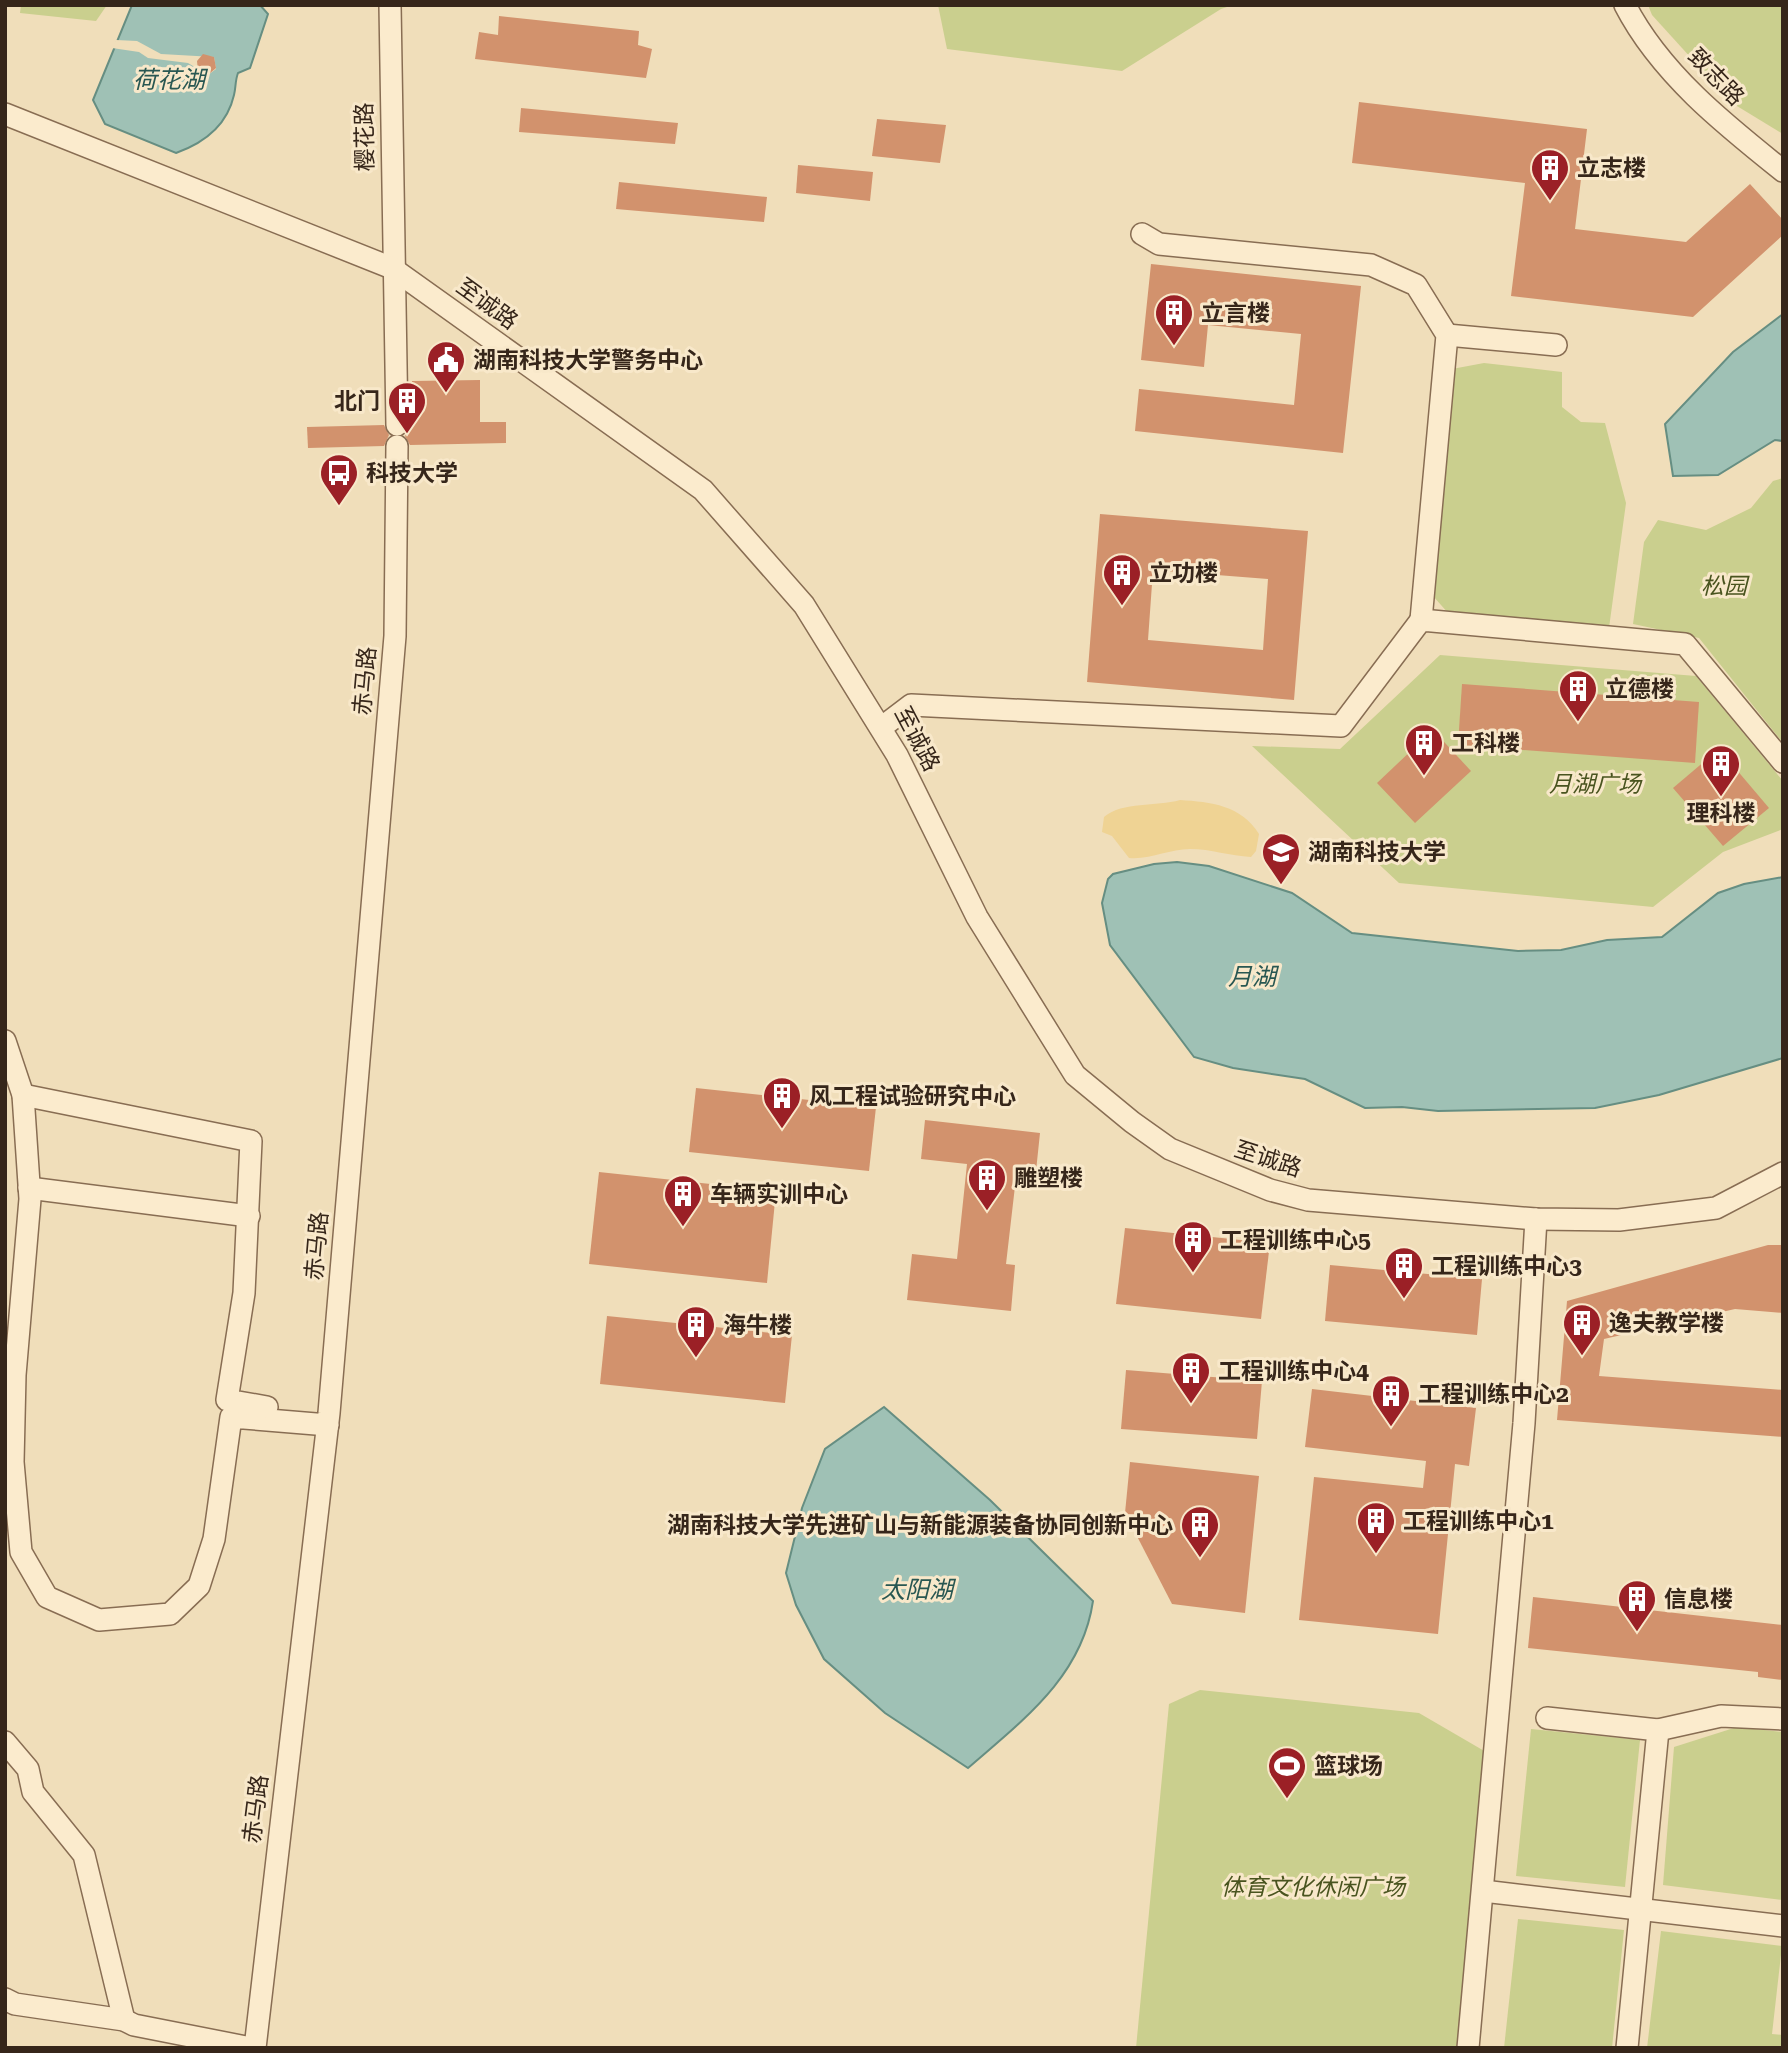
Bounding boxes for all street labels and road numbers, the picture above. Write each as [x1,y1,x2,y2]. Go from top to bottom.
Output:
street label: 致志路 [1682,43,1750,111]
street label: 樱花路 [351,102,379,172]
street label: 至诚路 [451,273,523,335]
street label: 赤马路 [349,645,381,717]
street label: 至诚路 [889,702,945,776]
street label: 至诚路 [1231,1135,1305,1183]
street label: 赤马路 [301,1210,333,1282]
street label: 赤马路 [238,1773,274,1845]

